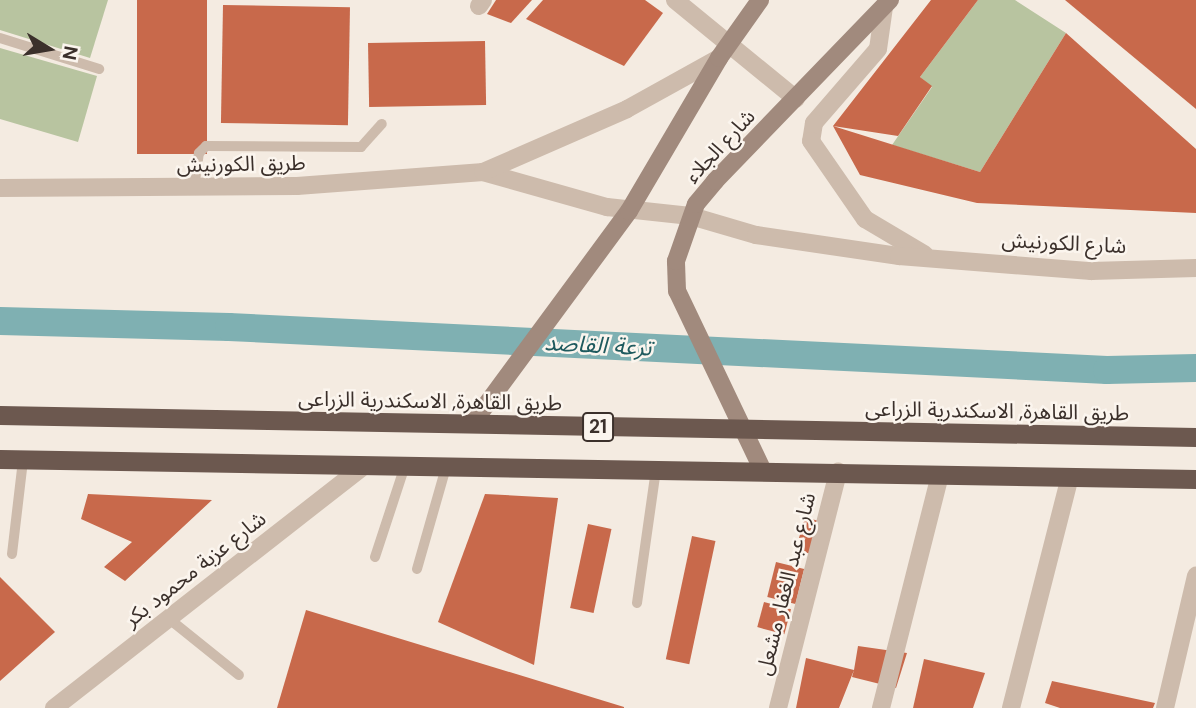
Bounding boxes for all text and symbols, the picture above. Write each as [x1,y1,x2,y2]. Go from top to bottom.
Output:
north arrow [14,14,84,84]
text: N [57,44,84,62]
street label: شارع الجلاء [680,104,760,188]
street label: طريق الكورنيش [176,150,306,178]
street label: شارع الكورنيش [1001,227,1127,259]
water label: ترعة القاصد [544,328,652,362]
street label: طريق القاهرة, الاسكندرية الزراعى [298,386,562,416]
street label: طريق القاهرة, الاسكندرية الزراعى [865,396,1129,426]
road number: 21 [580,412,616,442]
street label: شارع عبد الغفار مشعل [751,490,821,678]
street label: شارع عزبة محمود بكر [119,506,271,632]

